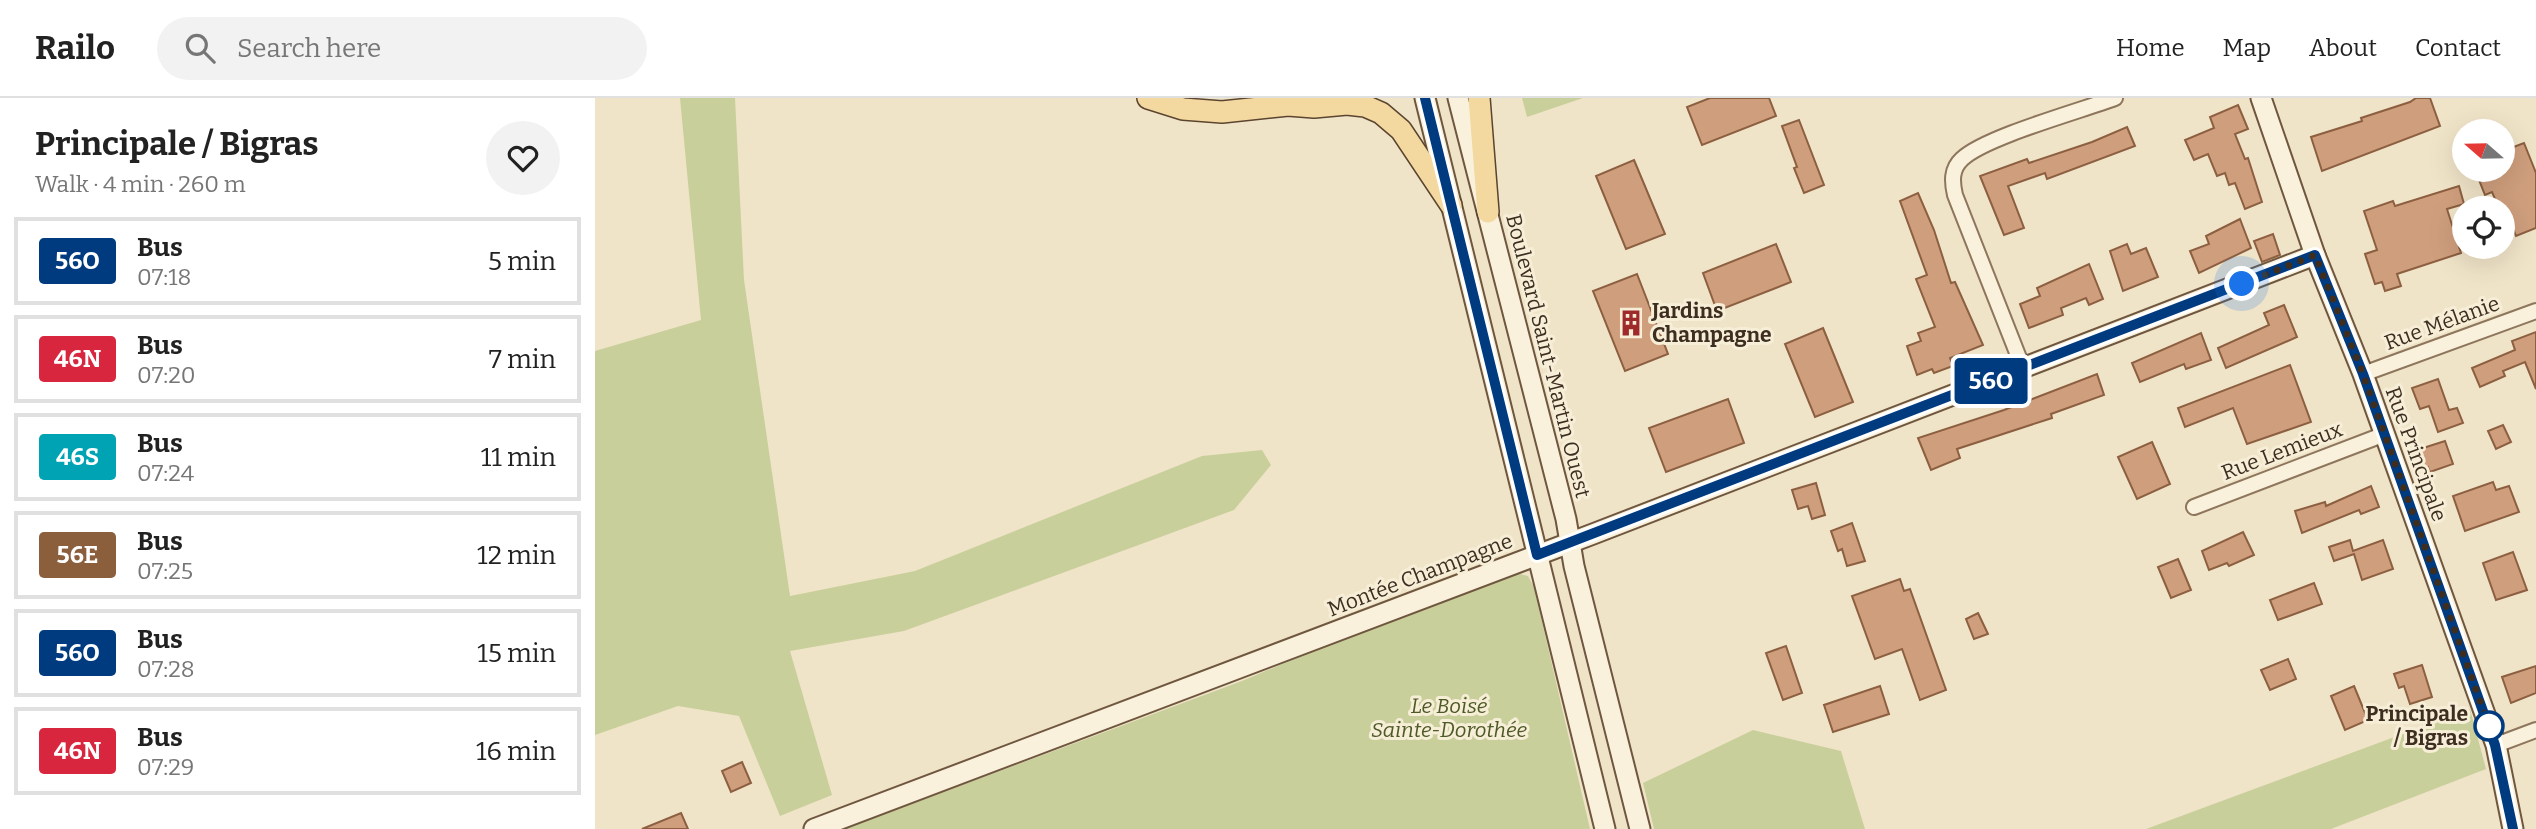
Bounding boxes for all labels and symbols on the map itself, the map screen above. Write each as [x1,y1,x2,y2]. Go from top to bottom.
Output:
north arrow [2452,119,2515,182]
street label: Boulevard Saint-Martin Ouest [1500,211,1596,501]
your location [2224,266,2259,301]
street label: Rue Mélanie [2381,290,2503,356]
place label: Jardins Champagne [1651,298,1771,348]
building icon: Jardins Champagne [1616,308,1646,338]
line badge: 56O [1951,358,2031,404]
street label: Rue Principale [2380,383,2452,525]
street label: Rue Lemieux [2218,416,2346,486]
street label: Montée Champagne [1324,528,1516,622]
park label: Le Boisé Sainte-Dorothée [1371,693,1528,743]
place label: Principale / Bigras [2366,701,2468,751]
marker: Principale / Bigras [2474,711,2504,741]

